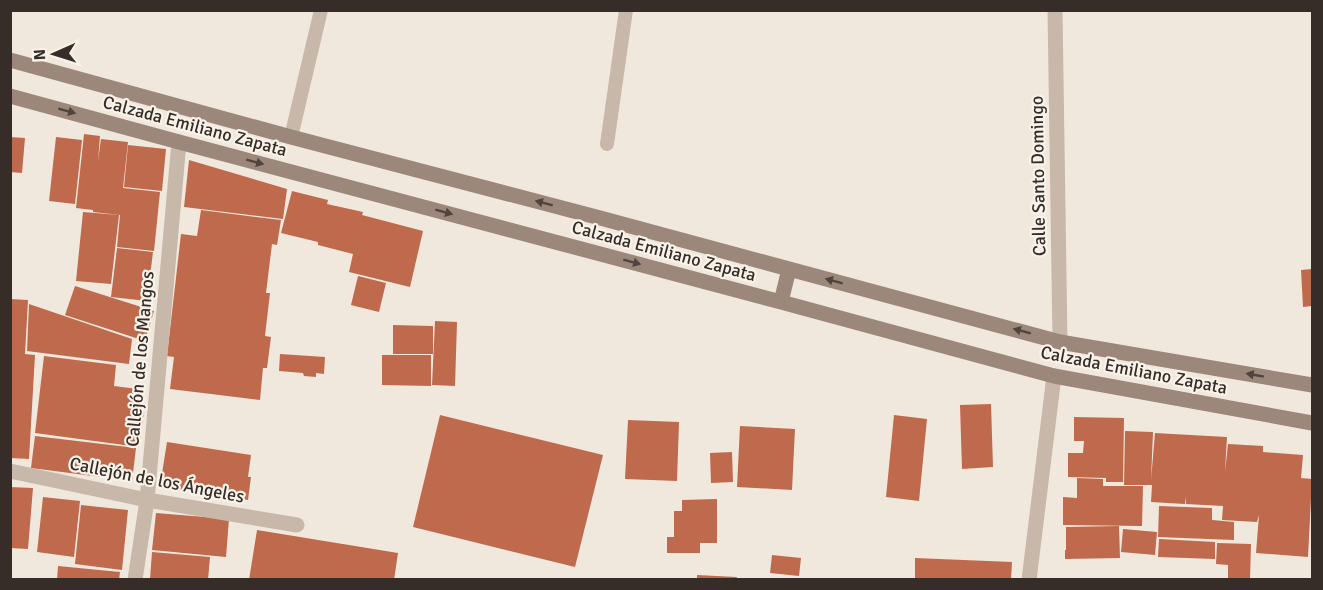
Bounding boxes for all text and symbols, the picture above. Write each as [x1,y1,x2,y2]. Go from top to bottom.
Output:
north arrow [24,24,84,84]
text: N [30,49,50,61]
street label: Calzada Emiliano Zapata [100,91,290,161]
street label: Calle Santo Domingo [1026,96,1050,256]
one-way arrow [58,107,76,116]
one-way arrow [246,158,264,168]
one-way arrow [535,198,553,207]
one-way arrow [434,208,453,218]
street label: Calzada Emiliano Zapata [569,216,759,286]
one-way arrow [623,258,641,268]
street label: Callejón de los Mangos [121,270,159,448]
one-way arrow [825,275,843,285]
one-way arrow [1013,326,1031,336]
street label: Calzada Emiliano Zapata [1039,341,1229,399]
one-way arrow [1245,370,1264,379]
street label: Callejón de los Ángeles [68,452,246,508]

